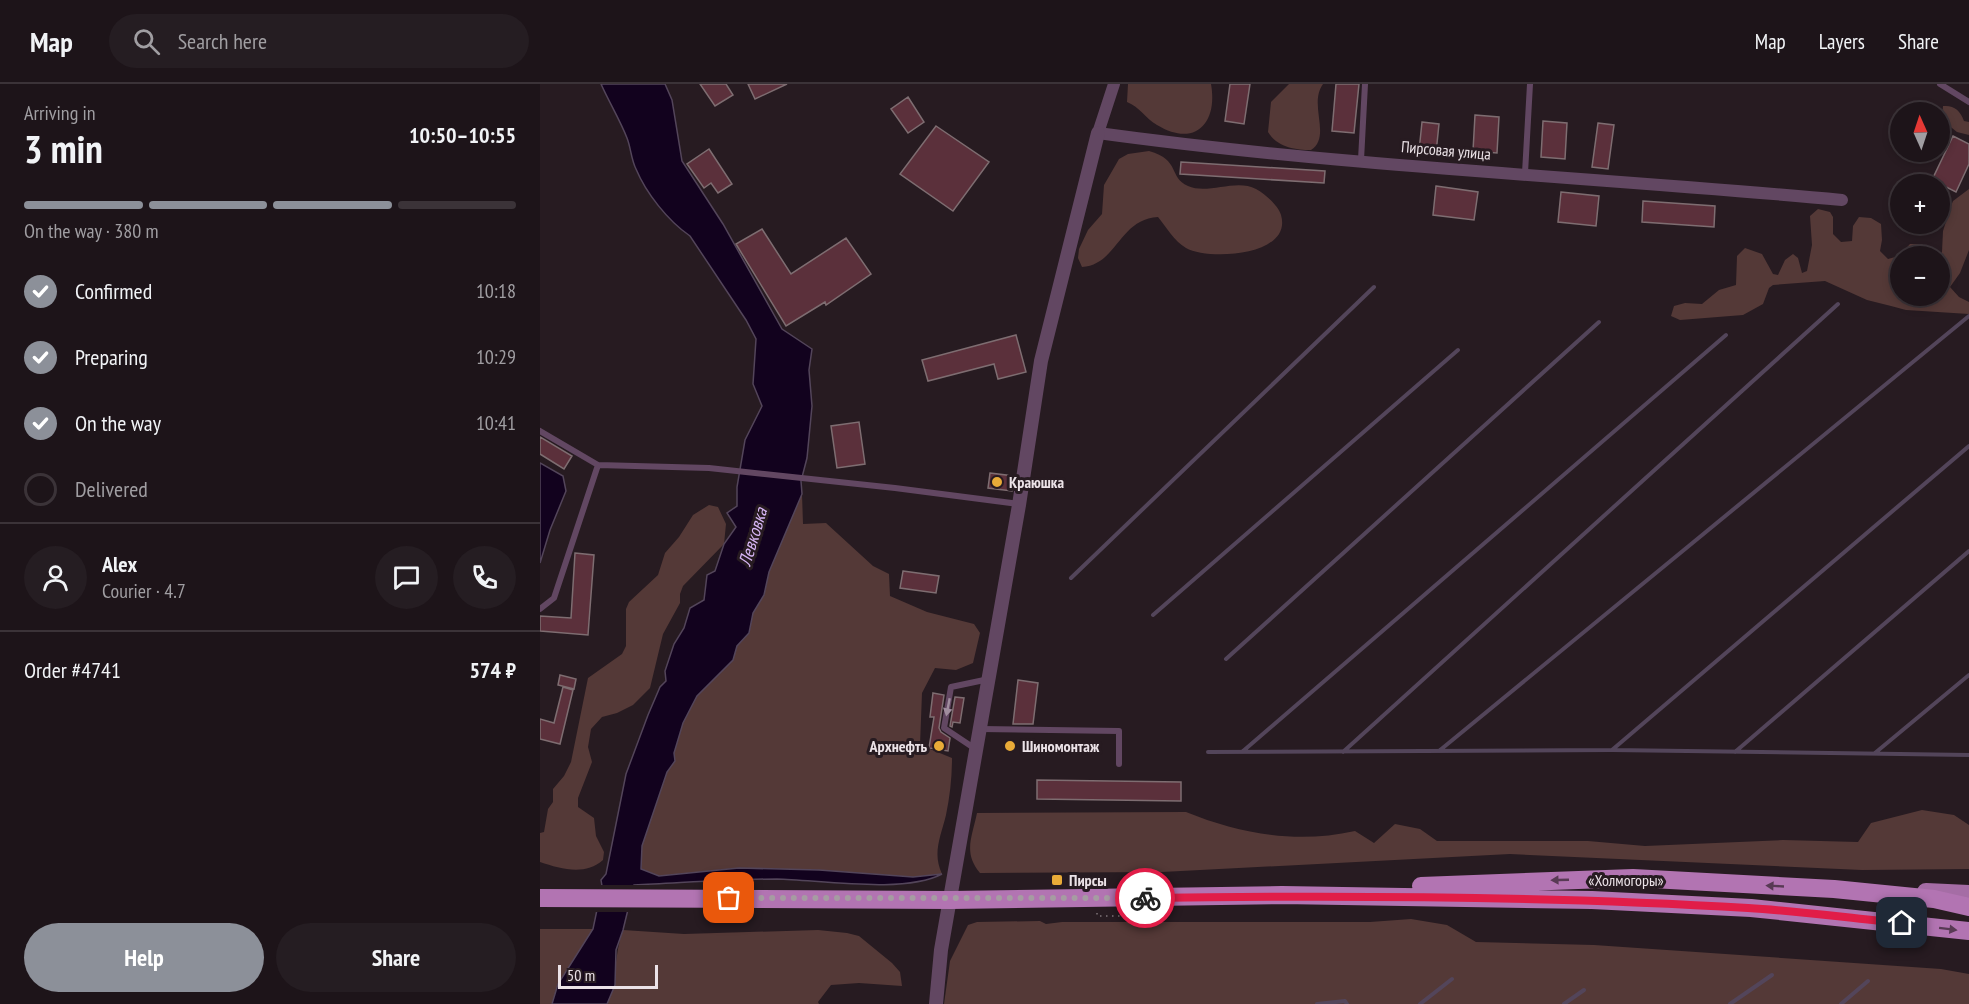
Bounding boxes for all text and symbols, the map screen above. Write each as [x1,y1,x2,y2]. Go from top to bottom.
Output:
search box [109,14,529,68]
text: Map [30,23,73,60]
icon: search [130,25,163,58]
text: Search here [178,27,267,55]
text: Map [1755,28,1786,55]
text: Layers [1819,28,1865,55]
text: Share [1898,28,1939,55]
text: Arriving in [24,100,96,126]
north arrow [1890,102,1950,162]
map controls [1890,102,1950,306]
text: 10:50–10:55 [409,121,516,149]
text: 3 min [24,123,103,174]
street label: Пирсовая улица [1400,136,1492,164]
button: + [1890,174,1950,234]
text: On the way · 380 m [24,218,159,244]
button: − [1890,246,1950,306]
icon: check [24,275,57,308]
text: Confirmed [75,277,152,305]
text: 10:18 [476,278,516,304]
icon: check [24,341,57,374]
text: Preparing [75,343,148,371]
text: 10:29 [476,344,516,370]
icon: check [24,407,57,440]
text: On the way [75,409,161,437]
text: 10:41 [476,410,516,436]
place label: Краюшка [1009,472,1064,492]
text: Delivered [75,475,148,503]
marker: Краюшка [990,475,1004,489]
water label: Левковка [732,504,772,570]
button: person [24,546,87,609]
button: chat [375,546,438,609]
button: phone [453,546,516,609]
text: Alex [102,550,137,578]
text: Courier · 4.7 [102,578,186,604]
text: Order #4741 [24,656,121,684]
text: 574 ₽ [469,656,516,684]
one-way arrow [943,697,952,716]
place label: Архнефть [869,736,927,756]
place label: Шиномонтаж [1022,736,1100,756]
marker: Архнефть [932,739,946,753]
marker: Шиномонтаж [1003,739,1017,753]
courier [1115,868,1175,928]
place label: Пирсы [1069,870,1107,890]
street label: «Холмогоры» [1588,870,1664,890]
pin [703,872,754,923]
marker: Пирсы [1050,873,1064,887]
one-way arrow [1550,876,1569,885]
icon: bag [712,881,745,914]
one-way arrow [1766,881,1785,891]
icon: bike [1129,882,1162,915]
pin [1876,897,1927,948]
icon: home [1885,906,1918,939]
button: Help [24,923,264,992]
button: Share [276,923,516,992]
one-way arrow [1938,924,1957,933]
scale bar [558,962,658,990]
text: 50 m [567,965,595,985]

